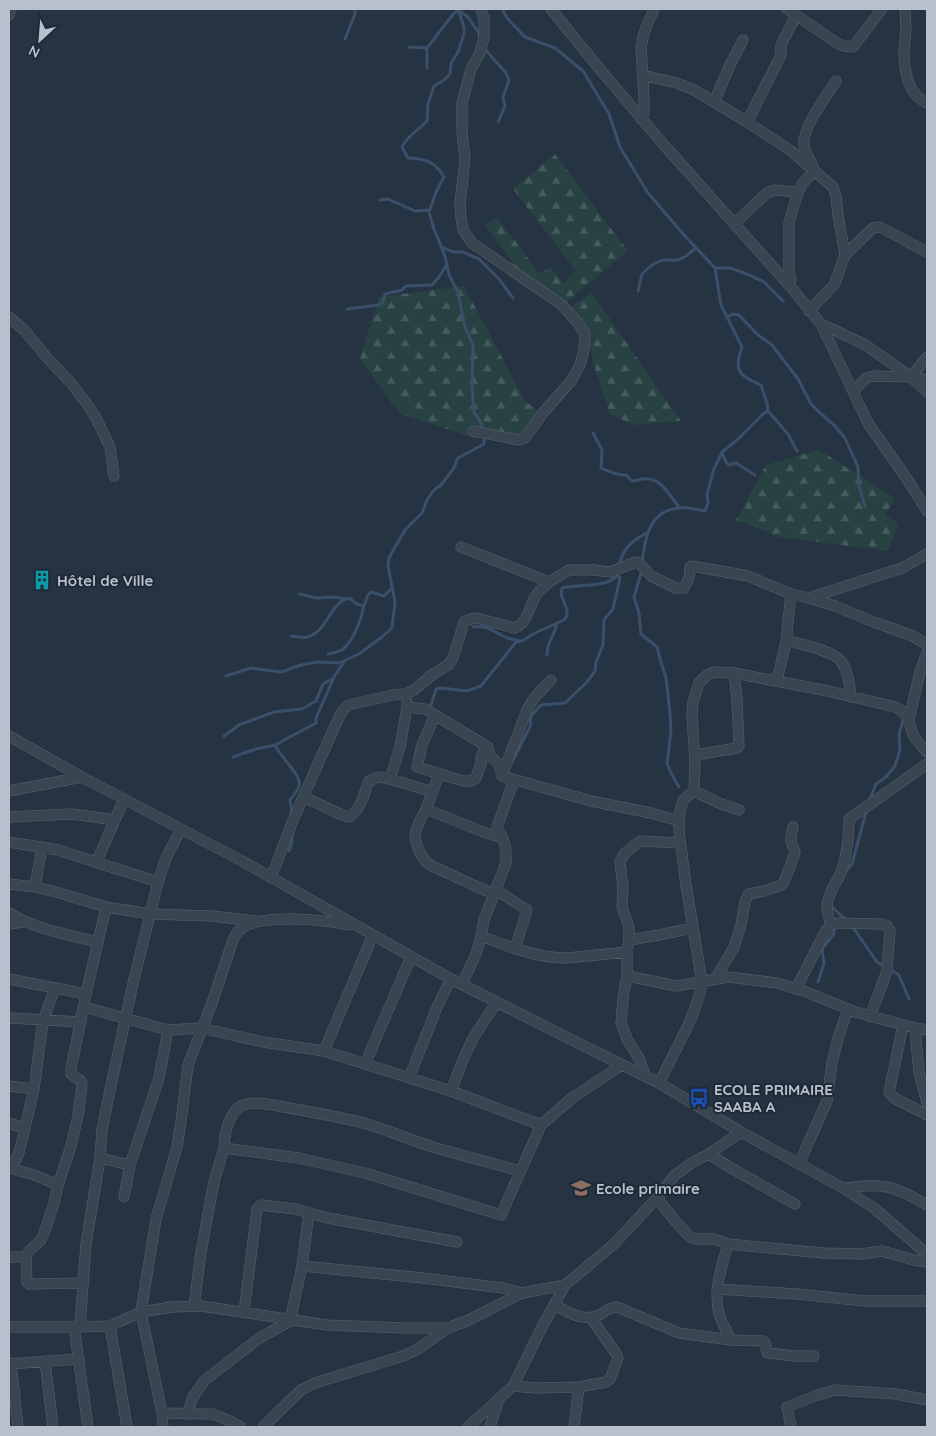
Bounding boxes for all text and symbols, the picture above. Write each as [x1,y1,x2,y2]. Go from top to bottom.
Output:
north arrow [15,15,65,65]
text: N [26,41,43,62]
building icon: Hôtel de Ville [31,569,53,591]
place label: Hôtel de Ville [57,571,153,590]
place label: ECOLE PRIMAIRE SAABA A [714,1080,833,1116]
bus stop icon: ECOLE PRIMAIRE SAABA A [688,1087,710,1109]
school or university icon: Ecole primaire [570,1177,592,1199]
place label: Ecole primaire [596,1179,700,1198]

